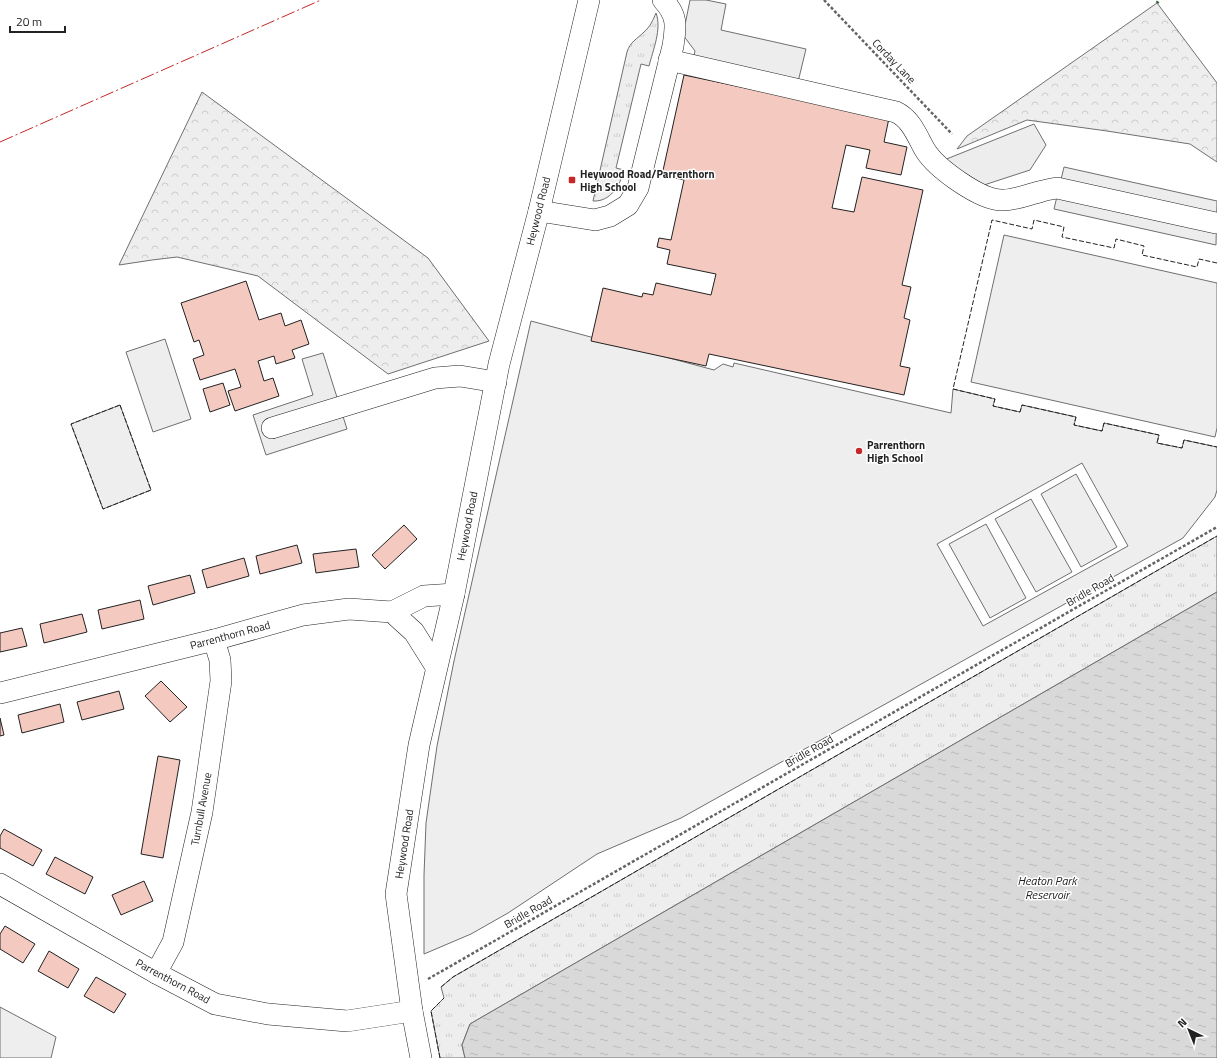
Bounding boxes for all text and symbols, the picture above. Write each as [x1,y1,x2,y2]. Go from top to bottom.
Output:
scale bar [10,8,65,34]
text: 20 m [16,12,42,31]
street label: Corday Lane [869,35,920,87]
place label: Heywood Road/Parrenthorn High School [580,166,714,195]
street label: Heywood Road [522,175,554,247]
marker: Heywood Road/Parrenthorn High School [567,175,577,185]
place label: Parrenthorn High School [867,437,925,466]
marker: Parrenthorn High School [854,446,864,456]
street label: Heywood Road [452,490,482,562]
street label: Bridle Road [1063,570,1117,610]
street label: Parrenthorn Road [188,617,272,653]
street label: Bridle Road [782,731,836,771]
street label: Turnbull Avenue [187,771,215,847]
street label: Heywood Road [391,808,417,880]
water label: Heaton Park Reservoir [1017,871,1078,904]
street label: Bridle Road [501,892,555,932]
street label: Parrenthorn Road [133,955,213,1007]
north arrow [1169,1010,1209,1050]
text: N [1174,1014,1190,1031]

